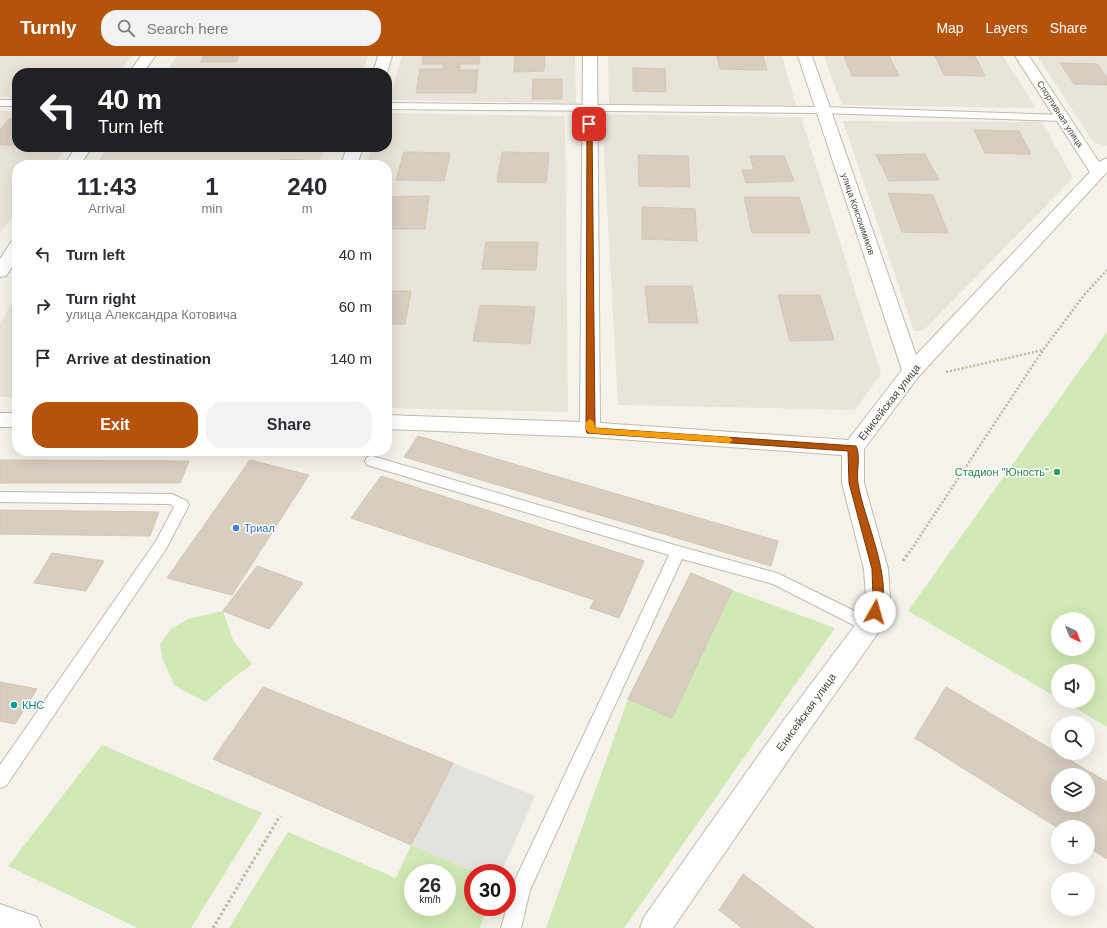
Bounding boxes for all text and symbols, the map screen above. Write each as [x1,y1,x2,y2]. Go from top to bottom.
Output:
search box [101,10,381,46]
text: Turnly [20,17,77,38]
icon: search [115,17,137,39]
text: Search here [147,20,228,37]
text: Map [936,20,964,36]
text: Layers [986,20,1028,36]
text: Share [1050,20,1087,36]
street label: Спортивная улица [1035,79,1085,149]
icon: left [32,84,84,136]
text: 40 m [98,84,162,115]
pin [572,107,606,141]
icon: arrive [578,113,600,135]
text: Turn left [98,117,163,137]
street label: улица Коксохимиков [839,172,877,256]
text: 11:43 [77,173,137,200]
text: 1 [205,173,219,200]
text: 240 [287,173,327,200]
text: Arrival [88,201,125,216]
text: min [202,201,222,216]
text: m [302,201,313,216]
icon: left [32,243,54,265]
text: Turn left [66,246,125,263]
text: 40 m [339,246,372,263]
text: Turn right [66,290,136,307]
icon: right [32,295,54,317]
text: 60 m [339,298,372,315]
text: улица Александра Котовича [66,307,237,322]
icon: arrive [32,347,54,369]
text: Arrive at destination [66,350,211,367]
text: 140 m [330,350,372,367]
street label: Енисейская улица [856,361,923,442]
button: Exit [32,402,198,448]
button: Share [206,402,372,448]
place label: Стадион "Юность" [955,466,1049,478]
marker: Стадион "Юность" [1052,467,1062,477]
place label: Триал [244,522,275,534]
marker: Триал [231,523,241,533]
position arrow [854,591,896,633]
north arrow [1051,612,1095,656]
map controls [1051,612,1095,916]
button: sound [1051,664,1095,708]
street label: Енисейская улица [774,670,839,753]
place label: КНС [22,699,44,711]
marker: КНС [9,700,19,710]
button: search [1051,716,1095,760]
button: layers [1051,768,1095,812]
button: + [1051,820,1095,864]
speed limit sign: 30 [464,864,516,916]
button: − [1051,872,1095,916]
text: 26 [419,874,441,896]
text: km/h [419,894,441,905]

